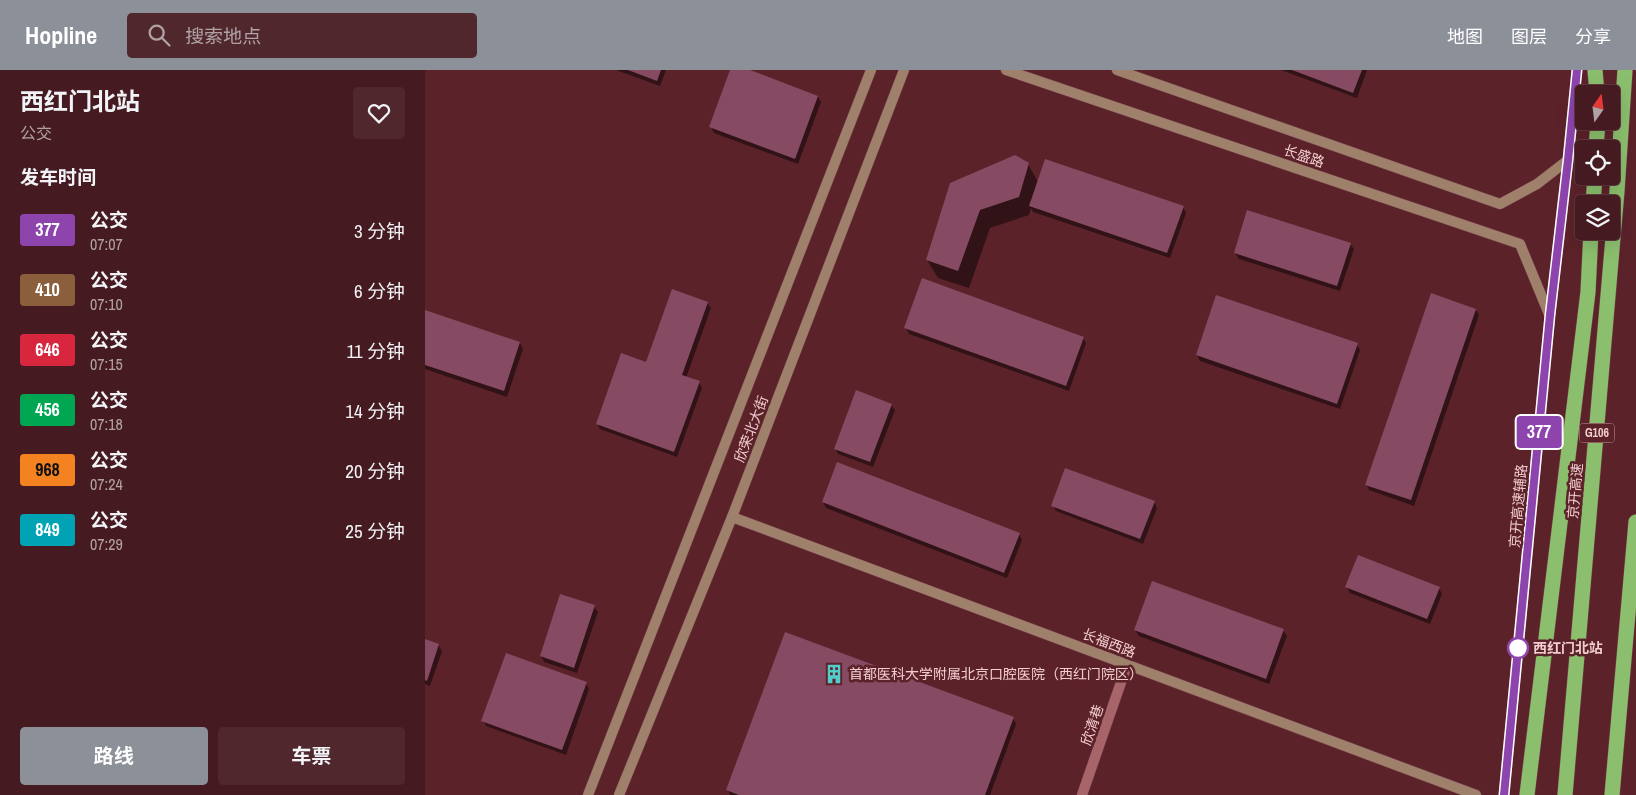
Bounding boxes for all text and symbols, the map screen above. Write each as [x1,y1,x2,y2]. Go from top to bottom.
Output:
search box [127,13,477,58]
text: Hopline [25,19,97,51]
icon: search [145,21,173,49]
text: 搜索地点 [185,23,261,49]
text: 地图 [1447,24,1483,49]
text: 图层 [1511,24,1547,49]
text: 分享 [1575,24,1611,49]
text: 西红门北站 [20,85,140,117]
north arrow [1575,85,1620,130]
map controls [1575,85,1620,240]
button: heart [353,87,405,139]
text: 公交 [20,122,52,144]
button: locate [1575,140,1620,185]
street label: 长盛路 [1281,141,1327,171]
text: 发车时间 [20,164,96,190]
button: layers [1575,195,1620,240]
text: 公交 [90,207,128,233]
text: 377 [35,217,60,242]
text: 3 分钟 [354,218,405,244]
text: 07:07 [90,233,123,255]
text: 公交 [90,267,128,293]
text: 410 [35,277,60,302]
text: 6 分钟 [354,278,405,304]
text: 07:10 [90,293,123,315]
text: 公交 [90,327,128,353]
text: 646 [35,337,60,362]
text: 11 分钟 [346,338,405,364]
text: 07:15 [90,353,123,375]
text: 公交 [90,387,128,413]
street label: 欣荣北大街 [730,393,772,465]
text: 456 [35,397,60,422]
text: 14 分钟 [345,398,405,424]
text: 07:18 [90,413,123,435]
line badge: 377 [1510,416,1568,448]
text: 377 [1527,419,1551,444]
road number: G106 [1579,423,1615,442]
text: 公交 [90,447,128,473]
text: 968 [35,457,60,482]
text: 20 分钟 [345,458,405,484]
street label: 京开高速 [1564,462,1586,520]
street label: 京开高速辅路 [1505,463,1531,549]
text: 07:24 [90,473,123,495]
text: 公交 [90,507,128,533]
text: 849 [35,517,60,542]
text: 25 分钟 [345,518,405,544]
text: 07:29 [90,533,123,555]
street label: 长福西路 [1080,625,1138,661]
marker: 西红门北站 [1507,637,1529,659]
place label: 西红门北站 [1533,639,1603,657]
building icon: 首都医科大学附属北京口腔医院（西红门院区） [823,663,845,685]
place label: 首都医科大学附属北京口腔医院（西红门院区） [849,665,1143,683]
street label: 欣清巷 [1077,702,1107,748]
button: 路线 [20,727,208,785]
button: 车票 [218,727,405,785]

